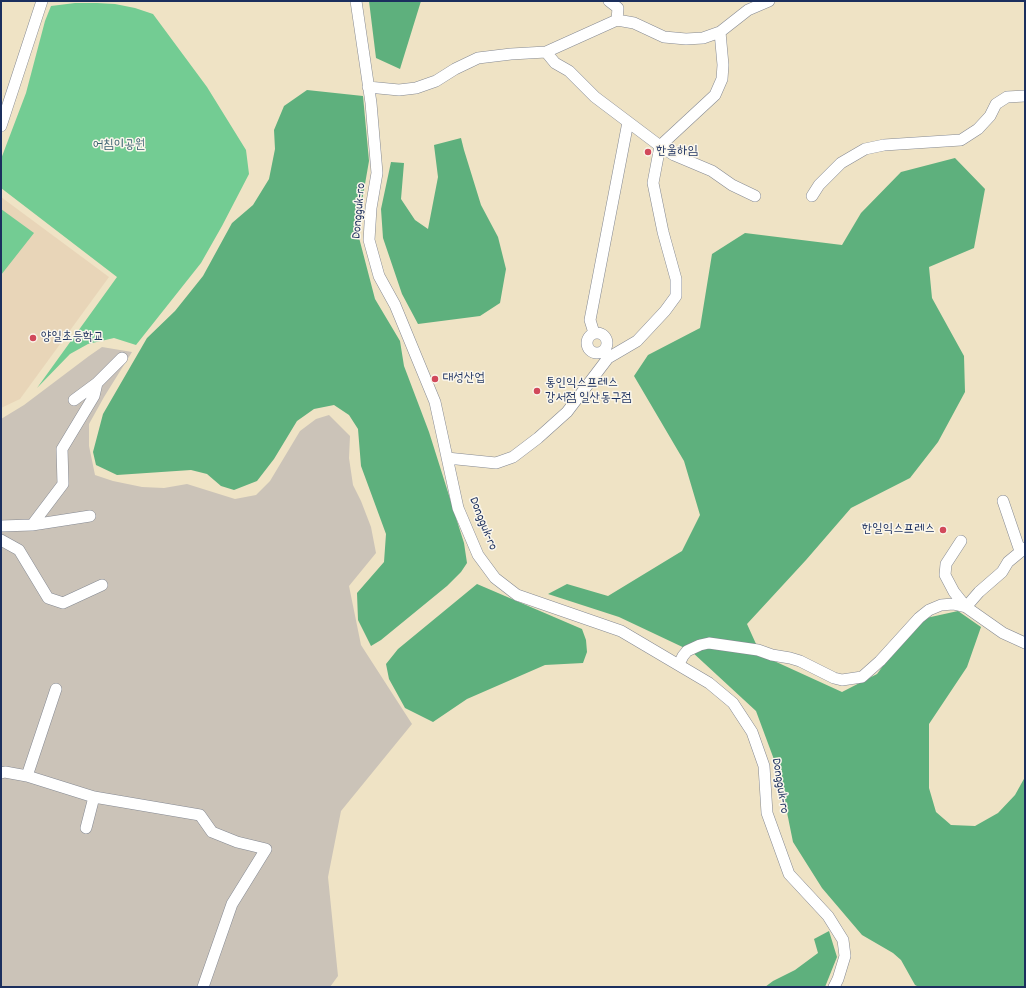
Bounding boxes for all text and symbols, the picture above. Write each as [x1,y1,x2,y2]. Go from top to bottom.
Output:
park label: 어침이공원 [93,138,145,154]
place label: 한울하임 [656,144,698,160]
marker: 한울하임 [643,147,653,157]
street label: Dongguk-ro [350,182,370,240]
place label: 양일초등학교 [41,330,104,346]
marker: 양일초등학교 [28,333,38,343]
place label: 대성산업 [443,371,485,387]
marker: 대성산업 [430,374,440,384]
place label: 통인익스프레스 강서점 일산동구점 [545,376,632,407]
marker: 통인익스프레스 강서점 일산동구점 [532,386,542,396]
street label: Dongguk-ro [464,495,500,553]
place label: 한일익스프레스 [862,522,935,538]
marker: 한일익스프레스 [938,525,948,535]
street label: Dongguk-ro [767,757,791,815]

